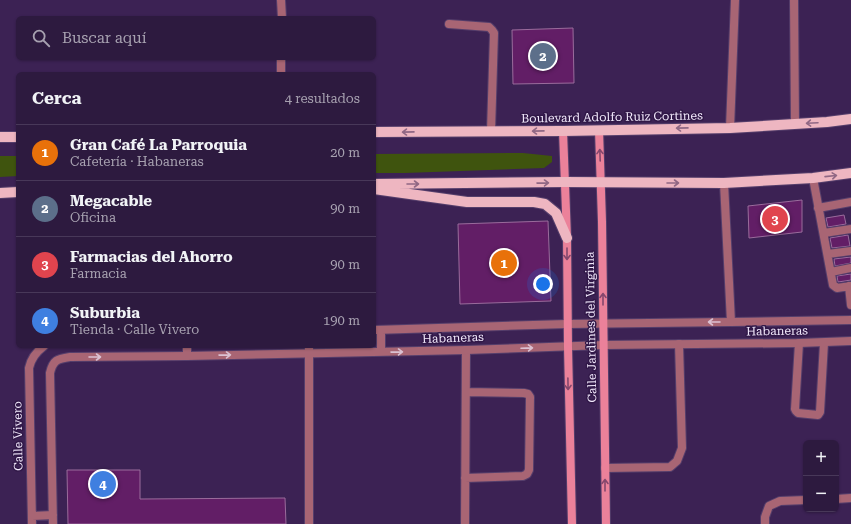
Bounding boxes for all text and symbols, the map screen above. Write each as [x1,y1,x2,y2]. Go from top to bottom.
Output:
search box [16,16,376,60]
icon: search [30,27,52,49]
text: Buscar aquí [62,29,146,47]
pin: 2 [530,41,556,71]
text: Cerca [32,88,82,108]
text: 4 resultados [285,91,360,106]
street label: Boulevard Adolfo Ruiz Cortines [521,108,703,126]
one-way arrow [806,120,819,127]
one-way arrow [676,125,689,132]
one-way arrow [532,127,545,135]
one-way arrow [402,128,415,136]
text: Gran Café La Parroquia [70,136,247,154]
text: 1 [41,145,49,160]
text: 20 m [330,145,360,160]
one-way arrow [596,149,604,162]
text: Cafetería · Habaneras [70,154,204,169]
one-way arrow [824,172,837,179]
one-way arrow [536,179,549,186]
one-way arrow [666,179,679,187]
one-way arrow [406,180,419,188]
text: Megacable [70,192,152,210]
text: 2 [41,201,49,216]
text: 90 m [330,201,360,216]
pin: 3 [762,204,788,234]
text: Oficina [70,210,116,225]
one-way arrow [563,247,571,260]
text: Farmacias del Ahorro [70,248,233,266]
pin: 1 [491,248,517,278]
street label: Calle Jardines del Virginia [583,251,599,403]
text: 3 [41,257,49,272]
text: 90 m [330,257,360,272]
text: Farmacia [70,266,127,281]
your location [533,274,553,294]
one-way arrow [599,293,607,306]
text: Suburbia [70,304,140,322]
text: 4 [41,313,49,328]
text: 190 m [323,313,360,328]
one-way arrow [708,318,721,326]
text: Tienda · Calle Vivero [70,322,199,337]
street label: Habaneras [746,323,808,339]
street label: Habaneras [422,330,484,346]
one-way arrow [520,344,533,352]
one-way arrow [390,348,403,356]
one-way arrow [218,352,231,359]
one-way arrow [88,353,101,361]
one-way arrow [565,377,572,390]
street label: Calle Vivero [10,401,26,471]
map controls [803,440,839,512]
button: + [803,440,839,476]
pin: 4 [90,469,116,499]
button: − [803,476,839,512]
one-way arrow [601,479,609,492]

